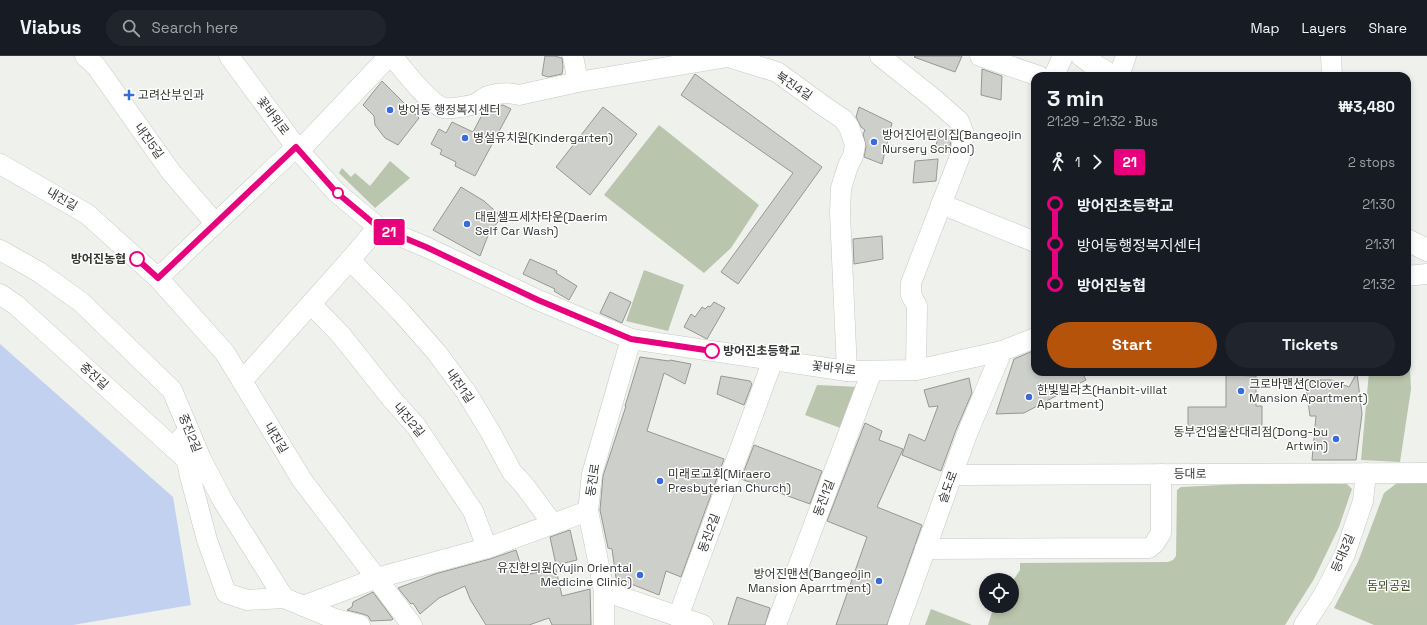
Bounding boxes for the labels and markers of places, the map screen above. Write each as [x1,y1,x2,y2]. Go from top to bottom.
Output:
place label: 고려산부인과 [138,87,204,103]
marker: 고려산부인과 [123,89,135,101]
place label: 방어동 행정복지센터 [398,102,500,118]
marker: 방어동 행정복지센터 [385,105,395,115]
place label: 방어진어린이집(Bangeojin Nursery School) [882,127,1022,157]
place label: 병설유치원(Kindergarten) [473,130,613,146]
marker: 병설유치원(Kindergarten) [460,133,470,143]
marker: 방어진어린이집(Bangeojin Nursery School) [869,137,879,147]
unlabelled marker [332,187,344,199]
place label: 대림셀프세차타운(Daerim Self Car Wash) [475,209,607,239]
marker: 대림셀프세차타운(Daerim Self Car Wash) [462,219,472,229]
place label: 방어진농협 [71,251,126,267]
marker: 방어진농협 [129,251,145,267]
marker: 방어진초등학교 [704,343,720,359]
place label: 방어진초등학교 [723,343,800,359]
place label: 크로바맨션(Clover Mansion Apartment) [1249,376,1367,406]
place label: 한빛빌라츠(Hanbit-villat Apartment) [1037,382,1167,412]
marker: 크로바맨션(Clover Mansion Apartment) [1236,386,1246,396]
marker: 한빛빌라츠(Hanbit-villat Apartment) [1024,392,1034,402]
place label: 동부건업울산대리점(Dong-bu Artwin) [1173,424,1328,454]
marker: 동부건업울산대리점(Dong-bu Artwin) [1331,434,1341,444]
place label: 미래로교회(Miraero Presbyterian Church) [668,466,791,496]
marker: 미래로교회(Miraero Presbyterian Church) [655,476,665,486]
place label: 유진한의원(Yujin Oriental Medicine Clinic) [497,560,632,590]
place label: 방어진맨션(Bangeojin Mansion Aparrtment) [748,566,871,596]
marker: 유진한의원(Yujin Oriental Medicine Clinic) [635,570,645,580]
marker: 방어진맨션(Bangeojin Mansion Aparrtment) [874,576,884,586]

